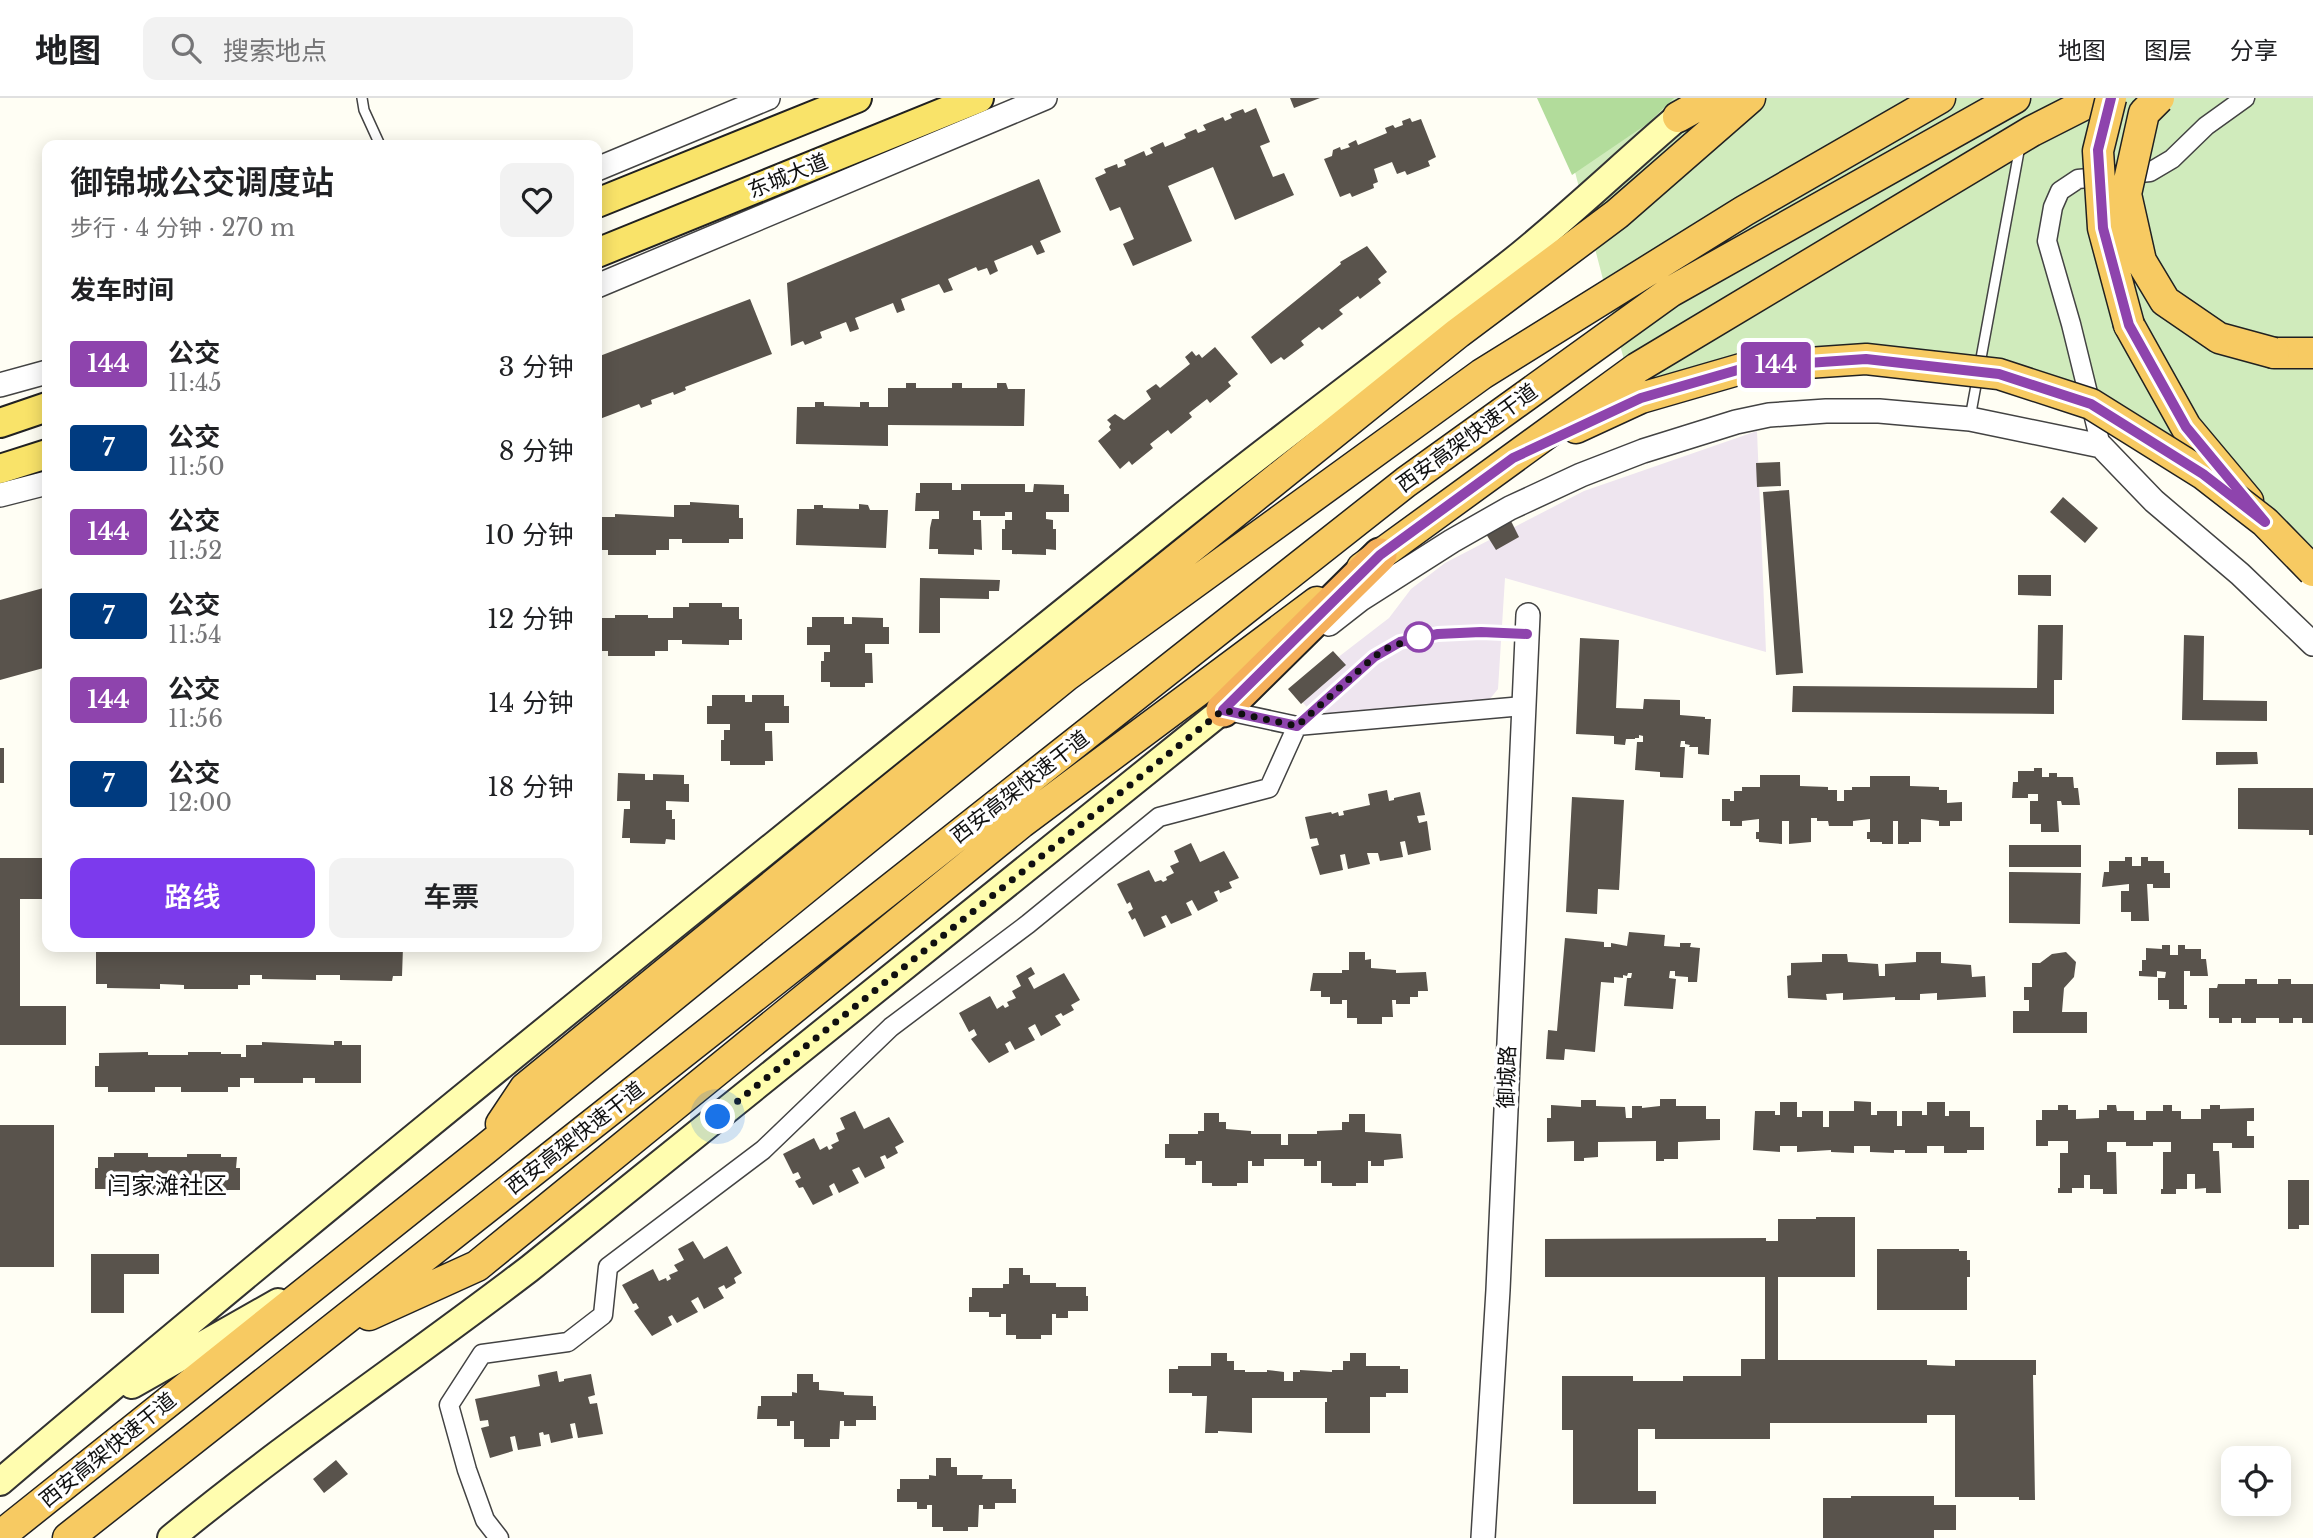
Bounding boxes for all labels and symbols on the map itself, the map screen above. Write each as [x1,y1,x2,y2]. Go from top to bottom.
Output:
street label: 东城大道 [744,148,832,204]
line badge: 144 [1736,342,1816,388]
street label: 西安高架快速干道 [1391,378,1543,498]
unlabelled marker [1404,622,1434,652]
street label: 西安高架快速干道 [946,725,1094,849]
street label: 御城路 [1493,1045,1521,1109]
street label: 西安高架快速干道 [501,1076,649,1200]
your location [700,1099,735,1134]
district label: 闫家滩社区 [107,1171,227,1200]
street label: 西安高架快速干道 [35,1387,181,1513]

